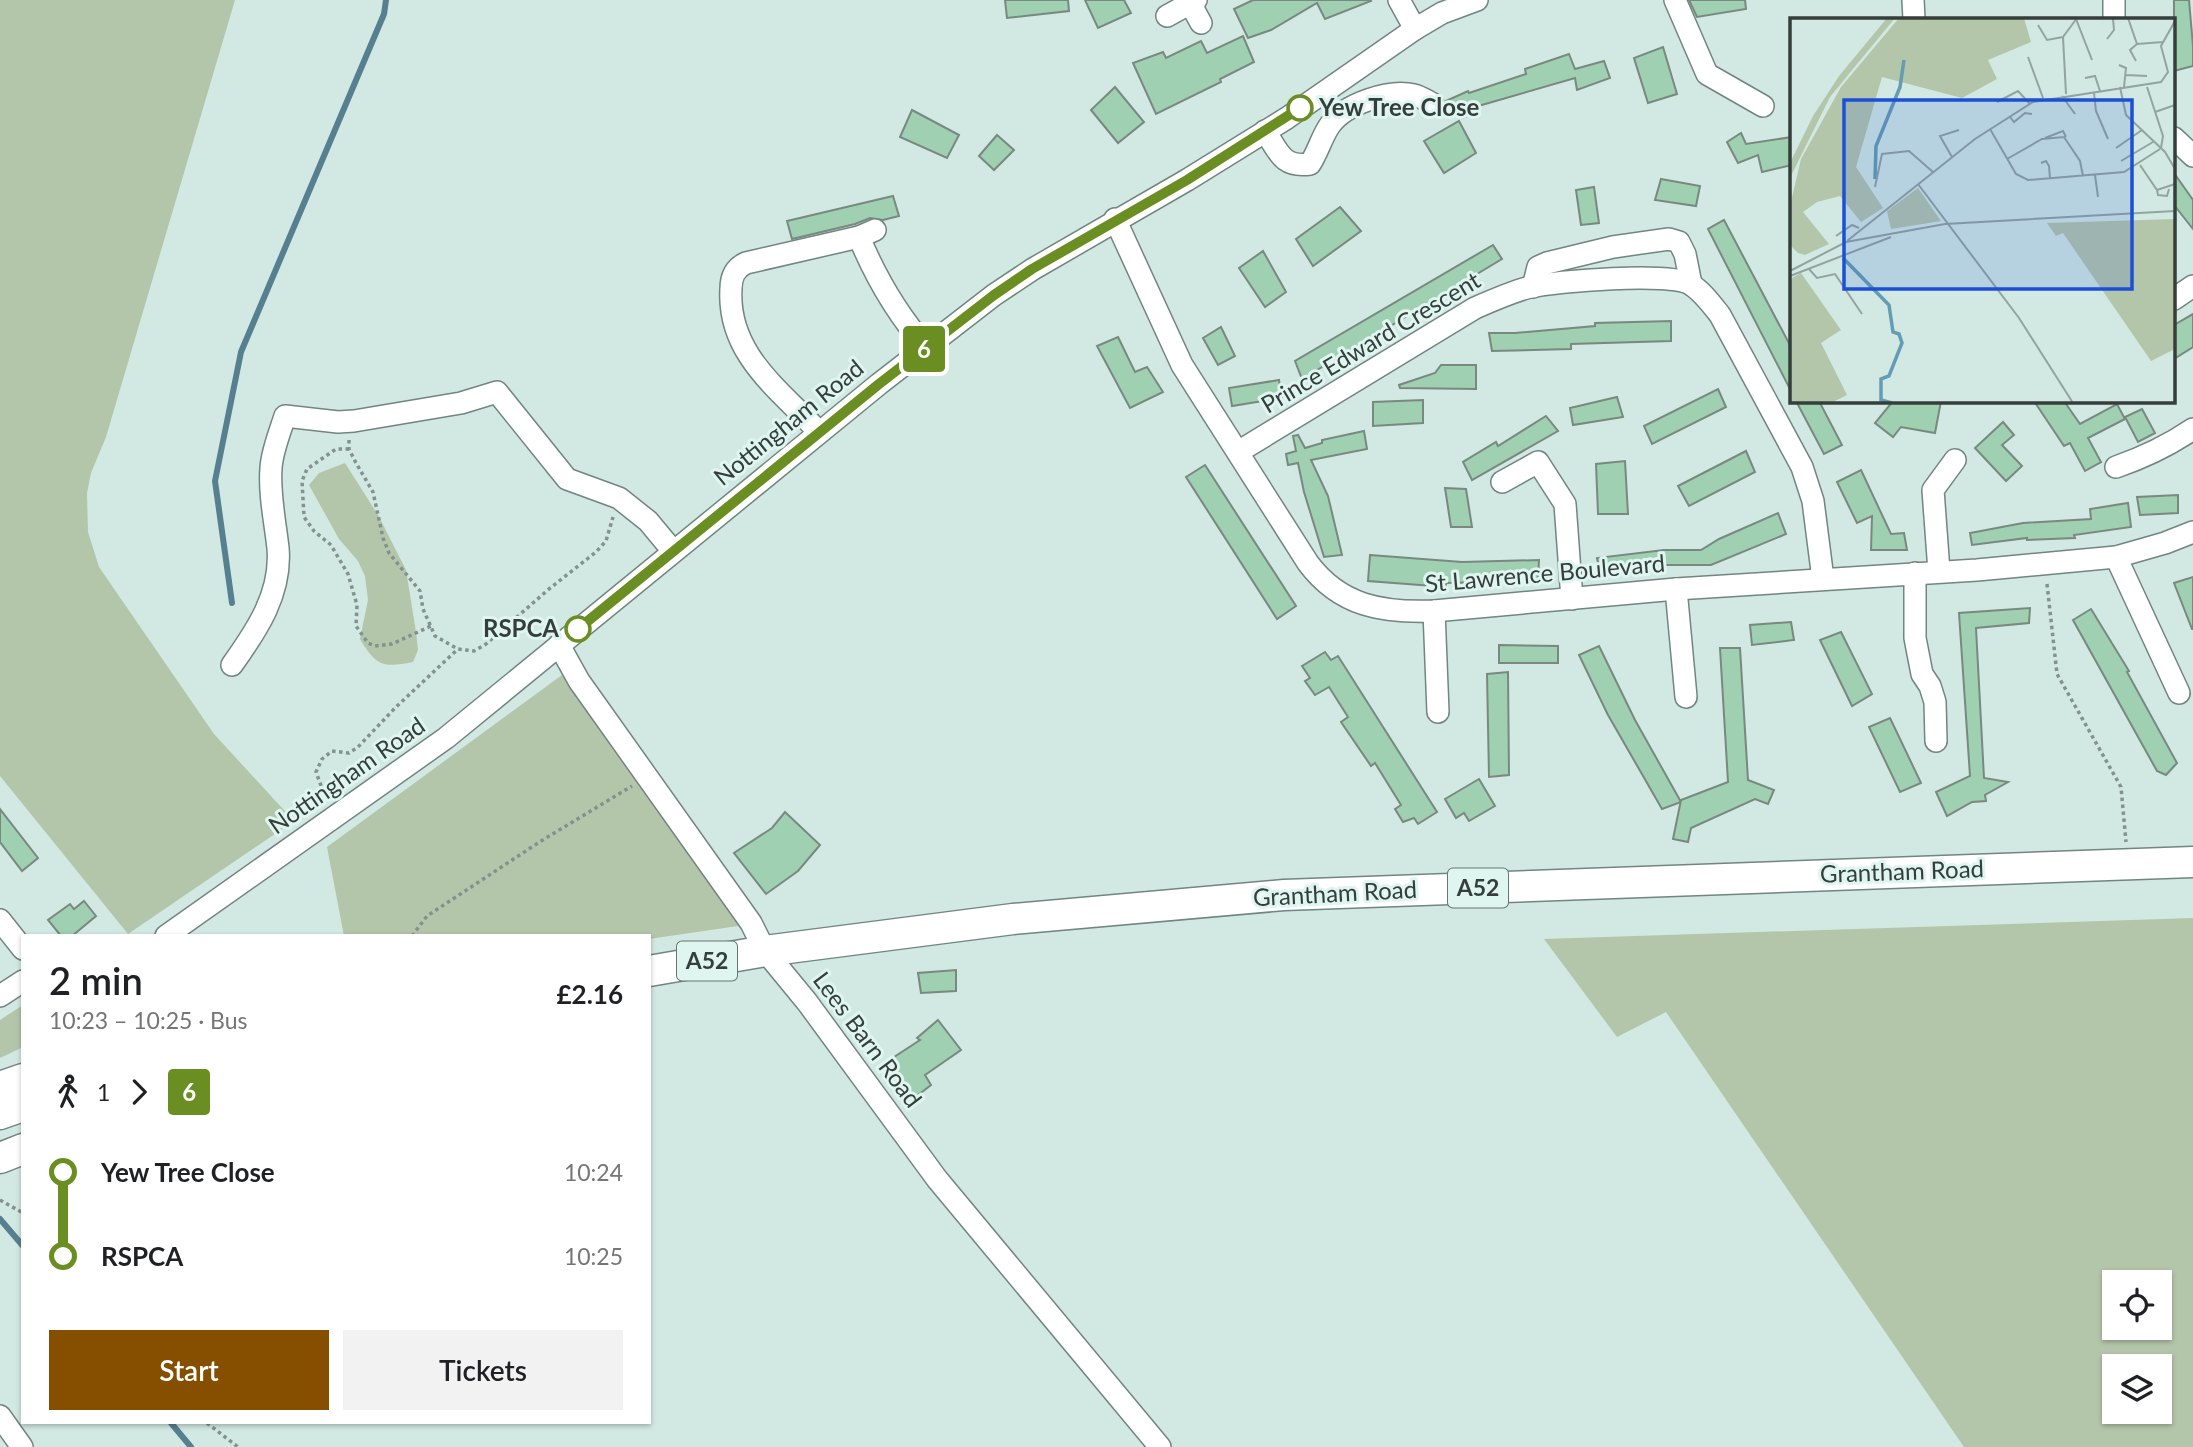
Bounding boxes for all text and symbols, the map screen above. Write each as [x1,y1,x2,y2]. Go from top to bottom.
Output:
inset map [1790,18,2176,402]
place label: Yew Tree Close [1318,92,1480,121]
marker: Yew Tree Close [1287,95,1313,121]
street label: Prince Edward Crescent [1255,265,1485,419]
line badge: 6 [901,326,947,372]
text: 6 [917,334,931,363]
street label: Nottingham Road [707,353,869,491]
street label: St Lawrence Boulevard [1424,548,1666,597]
place label: RSPCA [483,613,559,642]
marker: RSPCA [565,616,591,642]
street label: Nottingham Road [262,710,430,839]
street label: Grantham Road [1819,853,1984,888]
road number: A52 [1448,868,1508,908]
street label: Grantham Road [1252,874,1418,911]
road number: A52 [677,942,737,980]
text: 2 min [49,957,143,1003]
street label: Lees Barn Road [808,966,929,1113]
text: £2.16 [557,978,623,1010]
text: 10:23 – 10:25 · Bus [49,1006,248,1034]
icon: walk [49,1073,87,1111]
icon: forward [120,1073,158,1111]
text: 6 [182,1077,196,1106]
text: 1 [97,1078,110,1106]
text: Yew Tree Close [101,1156,275,1188]
text: 10:24 [564,1158,623,1186]
text: RSPCA [101,1240,183,1272]
text: 10:25 [564,1242,623,1270]
map controls [2102,1270,2172,1424]
button: locate [2102,1270,2172,1340]
button: Start [49,1330,329,1410]
button: Tickets [343,1330,623,1410]
button: layers [2102,1354,2172,1424]

